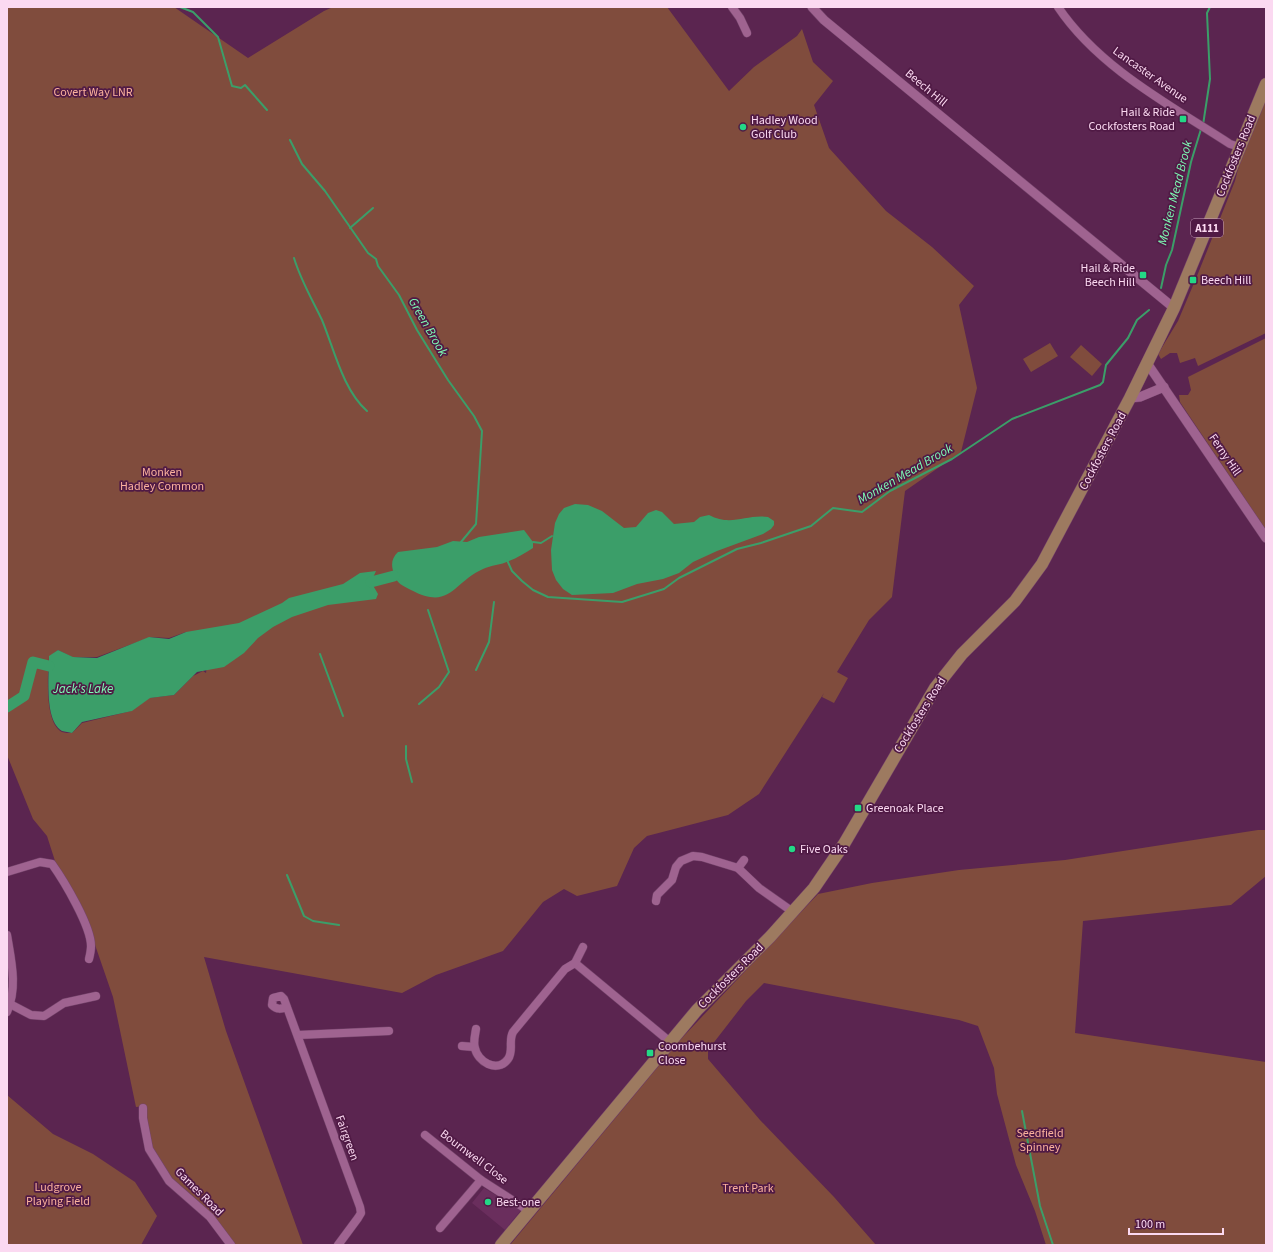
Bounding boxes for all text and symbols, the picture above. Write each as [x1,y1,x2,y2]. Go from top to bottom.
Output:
street label: Lancaster Avenue [1109,43,1191,107]
street label: Beech Hill [901,65,951,111]
park label: Covert Way LNR [53,84,133,101]
place label: Hail & Ride Cockfosters Road [1088,104,1175,135]
place label: Hadley Wood Golf Club [751,112,818,143]
street label: Cockfosters Road [1212,113,1260,199]
marker: Hail & Ride Cockfosters Road [1178,114,1188,124]
marker: Hadley Wood Golf Club [738,122,748,132]
water label: Monken Mead Brook [1153,138,1197,247]
road number: A111 [1191,219,1223,237]
place label: Hail & Ride Beech Hill [1081,260,1135,291]
marker: Hail & Ride Beech Hill [1138,270,1148,280]
place label: Beech Hill [1201,272,1251,289]
marker: Beech Hill [1188,275,1198,285]
water label: Green Brook [404,294,452,360]
street label: Cockfosters Road [1075,409,1131,493]
street label: Ferny Hill [1205,431,1245,479]
water label: Monken Mead Brook [854,439,957,509]
park label: Monken Hadley Common [120,464,204,495]
street label: Cockfosters Road [890,674,950,756]
water label: Jack's Lake [52,680,113,698]
place label: Greenoak Place [866,800,944,817]
marker: Greenoak Place [853,803,863,813]
place label: Five Oaks [800,841,848,858]
marker: Five Oaks [787,844,797,854]
street label: Cockfosters Road [694,939,768,1013]
place label: Coombehurst Close [658,1038,726,1069]
marker: Coombehurst Close [645,1048,655,1058]
street label: Fairgreen [331,1113,363,1163]
park label: Seedfield Spinney [1016,1125,1064,1156]
street label: Bournwell Close [436,1126,512,1188]
street label: Games Road [171,1164,227,1220]
park label: Ludgrove Playing Field [26,1179,90,1210]
park label: Trent Park [722,1180,774,1197]
place label: Best-one [496,1194,540,1211]
marker: Best-one [483,1197,493,1207]
scale bar [1129,1210,1223,1236]
text: 100 m [1135,1216,1165,1233]

